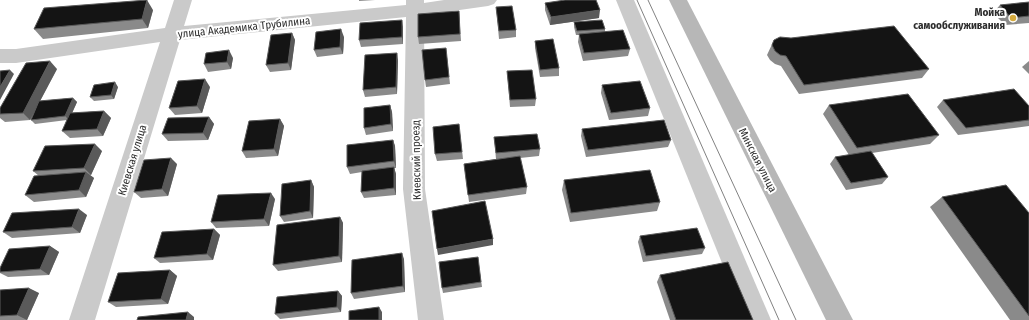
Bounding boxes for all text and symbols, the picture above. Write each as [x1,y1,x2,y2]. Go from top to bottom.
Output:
place label: Мойка самообслуживания [913,6,1006,32]
marker: Мойка самообслуживания [1008,13,1018,23]
street label: улица Академика Трубилина [177,14,311,41]
street label: Киевский проезд [409,119,424,200]
street label: Киевская улица [116,123,149,197]
street label: Минская улица [736,126,779,194]

